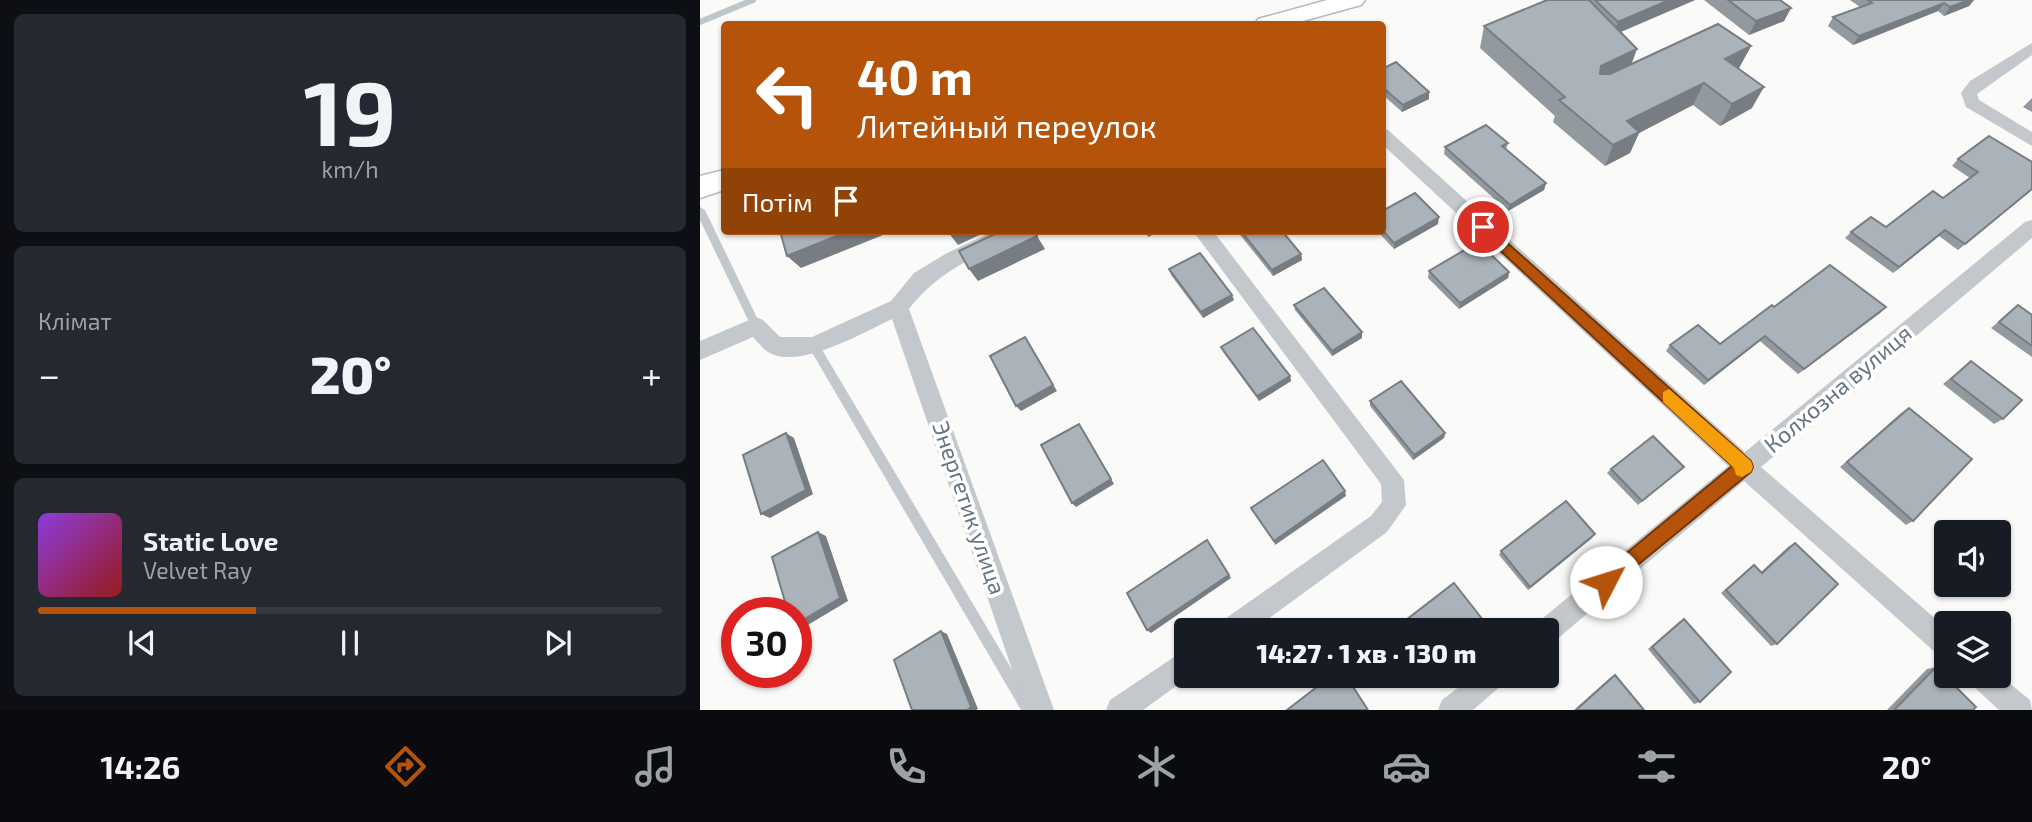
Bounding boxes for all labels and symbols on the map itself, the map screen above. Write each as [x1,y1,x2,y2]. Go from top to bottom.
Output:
pin [1453,197,1513,257]
street label: Колхозна вулиця [1758,318,1917,459]
street label: Энергетик улица [926,417,1013,598]
position arrow [1569,545,1643,619]
speed limit sign: 30 [721,597,812,688]

